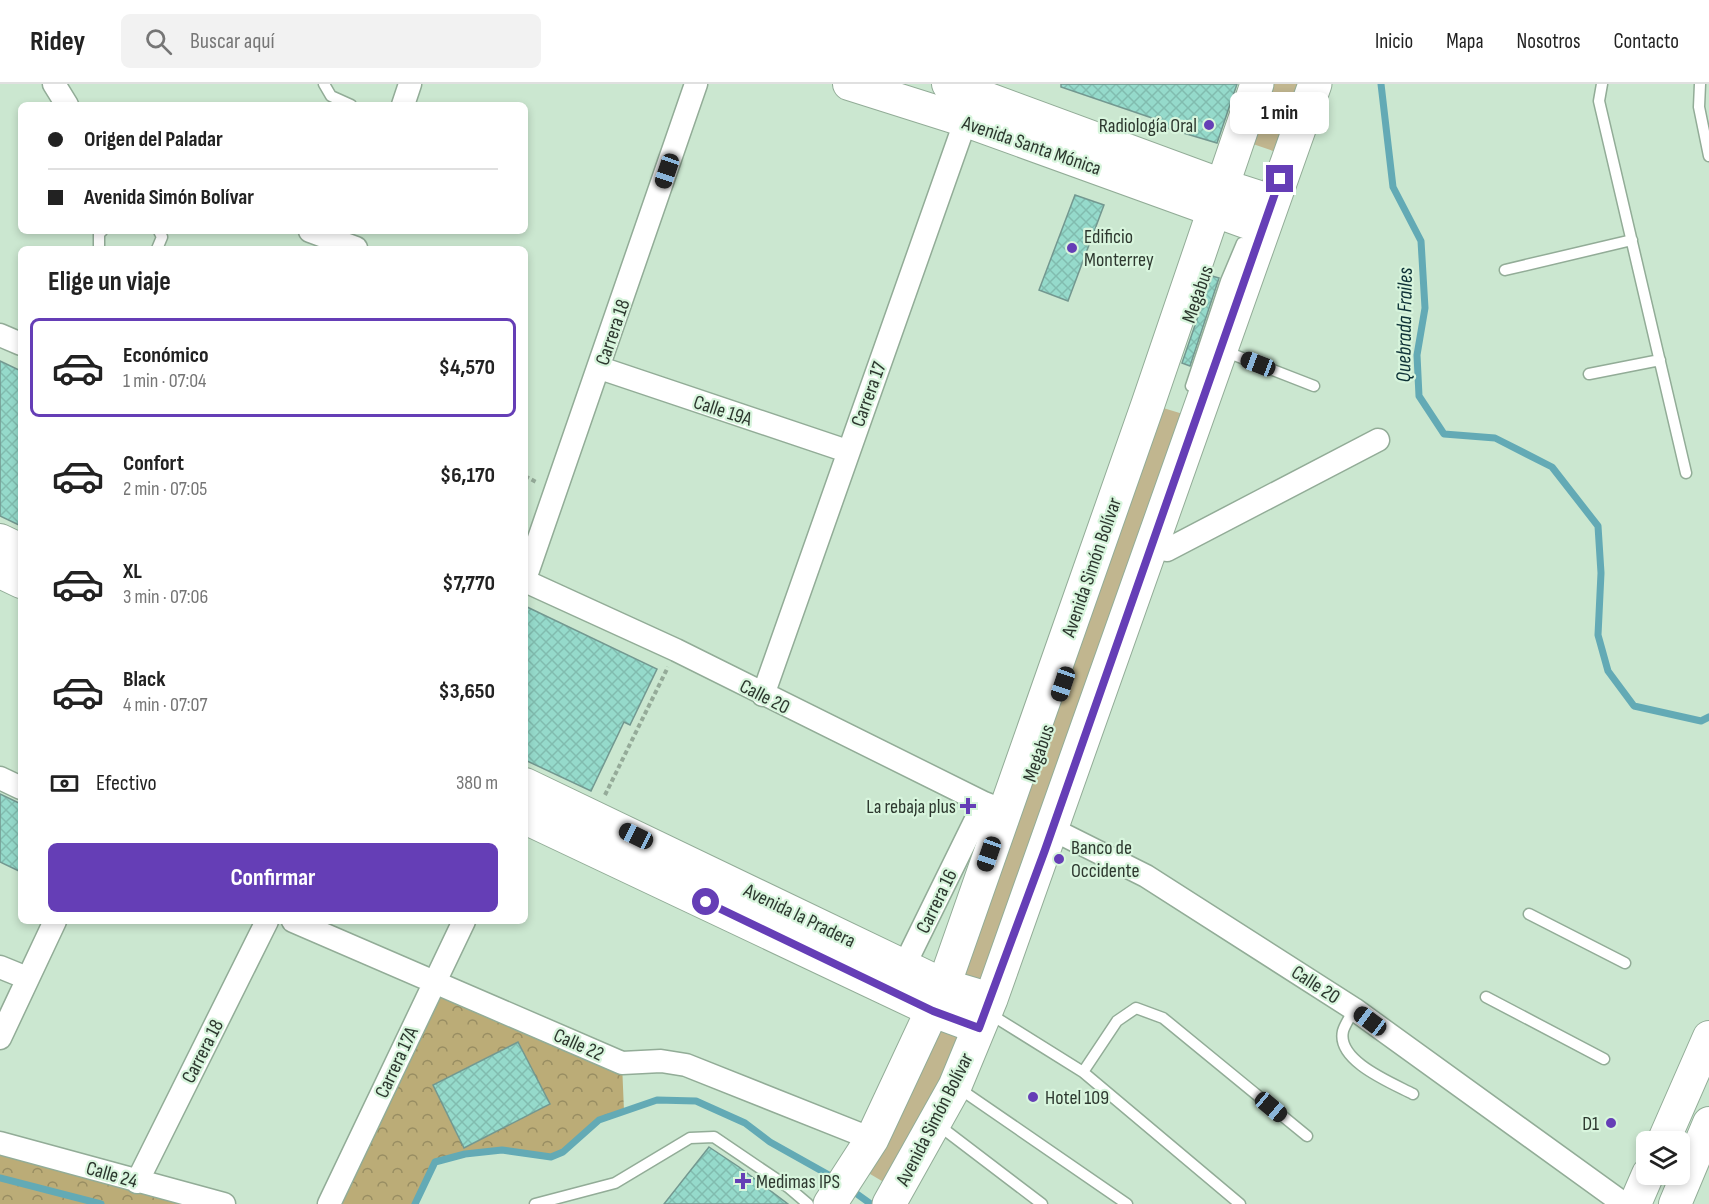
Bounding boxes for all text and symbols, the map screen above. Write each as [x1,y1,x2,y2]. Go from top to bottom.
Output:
search box [121,14,541,68]
text: Ridey [30,25,85,58]
icon: search [142,25,175,58]
text: Buscar aquí [190,28,275,55]
text: Inicio [1375,29,1413,54]
text: Mapa [1446,29,1484,54]
text: Nosotros [1517,29,1581,54]
text: Contacto [1614,29,1679,54]
callout: 1 min [1230,92,1330,134]
text: 1 min [1261,101,1298,125]
street label: Avenida Santa Mónica [958,111,1104,181]
place label: Radiología Oral [1099,114,1197,138]
marker: Radiología Oral [1202,118,1216,132]
text: Origen del Paladar [84,126,223,153]
car [653,151,681,191]
route end [1266,165,1293,192]
text: Avenida Simón Bolívar [84,184,254,211]
place label: Edificio Monterrey [1084,225,1154,272]
marker: Edificio Monterrey [1065,241,1079,255]
street label: Megabus [1177,262,1219,326]
text: Elige un viaje [48,266,171,298]
water label: Quebrada Frailes [1391,267,1418,383]
street label: Carrera 18 [590,296,635,369]
icon: car [51,341,105,395]
text: Económico [123,342,209,369]
car [1238,349,1278,379]
text: $4,570 [439,354,495,381]
street label: Carrera 17 [846,359,892,430]
text: 1 min · 07:04 [123,369,206,393]
street label: Calle 19A [690,390,755,432]
icon: car [51,449,105,503]
text: Confort [123,450,184,477]
text: $6,170 [440,462,495,489]
text: 2 min · 07:05 [123,477,207,501]
street label: Avenida Simón Bolívar [1056,494,1127,641]
icon: car [51,557,105,611]
text: XL [123,558,142,585]
text: $7,770 [442,570,495,597]
text: 3 min · 07:06 [123,585,208,609]
car [1049,664,1077,704]
icon: car [51,665,105,719]
text: Black [123,666,165,693]
street label: Calle 20 [736,674,794,720]
text: $3,650 [439,678,495,705]
text: 4 min · 07:07 [123,693,207,717]
street label: Megabus [1018,721,1060,785]
icon: cash [48,767,81,800]
text: Efectivo [96,770,157,797]
text: 380 m [456,771,498,795]
place label: La rebaja plus [866,795,956,819]
marker: La rebaja plus [961,799,975,813]
car [616,820,656,852]
car [975,834,1003,874]
place label: Banco de Occidente [1071,836,1140,883]
button: Confirmar [48,843,498,912]
marker: Banco de Occidente [1052,852,1066,866]
street label: Carrera 16 [911,865,963,937]
street label: Avenida la Pradera [739,878,859,953]
route start [692,888,719,915]
street label: Calle 20 [1287,960,1344,1009]
car [1350,1003,1390,1039]
street label: Carrera 18 [177,1016,229,1087]
street label: Carrera 17A [370,1023,424,1102]
street label: Calle 22 [550,1023,607,1066]
street label: Avenida Simón Bolívar [891,1049,979,1191]
place label: Hotel 109 [1045,1086,1109,1110]
car [1251,1089,1291,1125]
marker: Hotel 109 [1026,1090,1040,1104]
place label: D1 [1582,1112,1599,1136]
marker: D1 [1604,1116,1618,1130]
map controls [1636,1131,1690,1185]
button: layers [1636,1131,1690,1185]
street label: Calle 24 [83,1156,140,1194]
place label: Medimas IPS [756,1170,840,1194]
marker: Medimas IPS [734,1172,752,1190]

